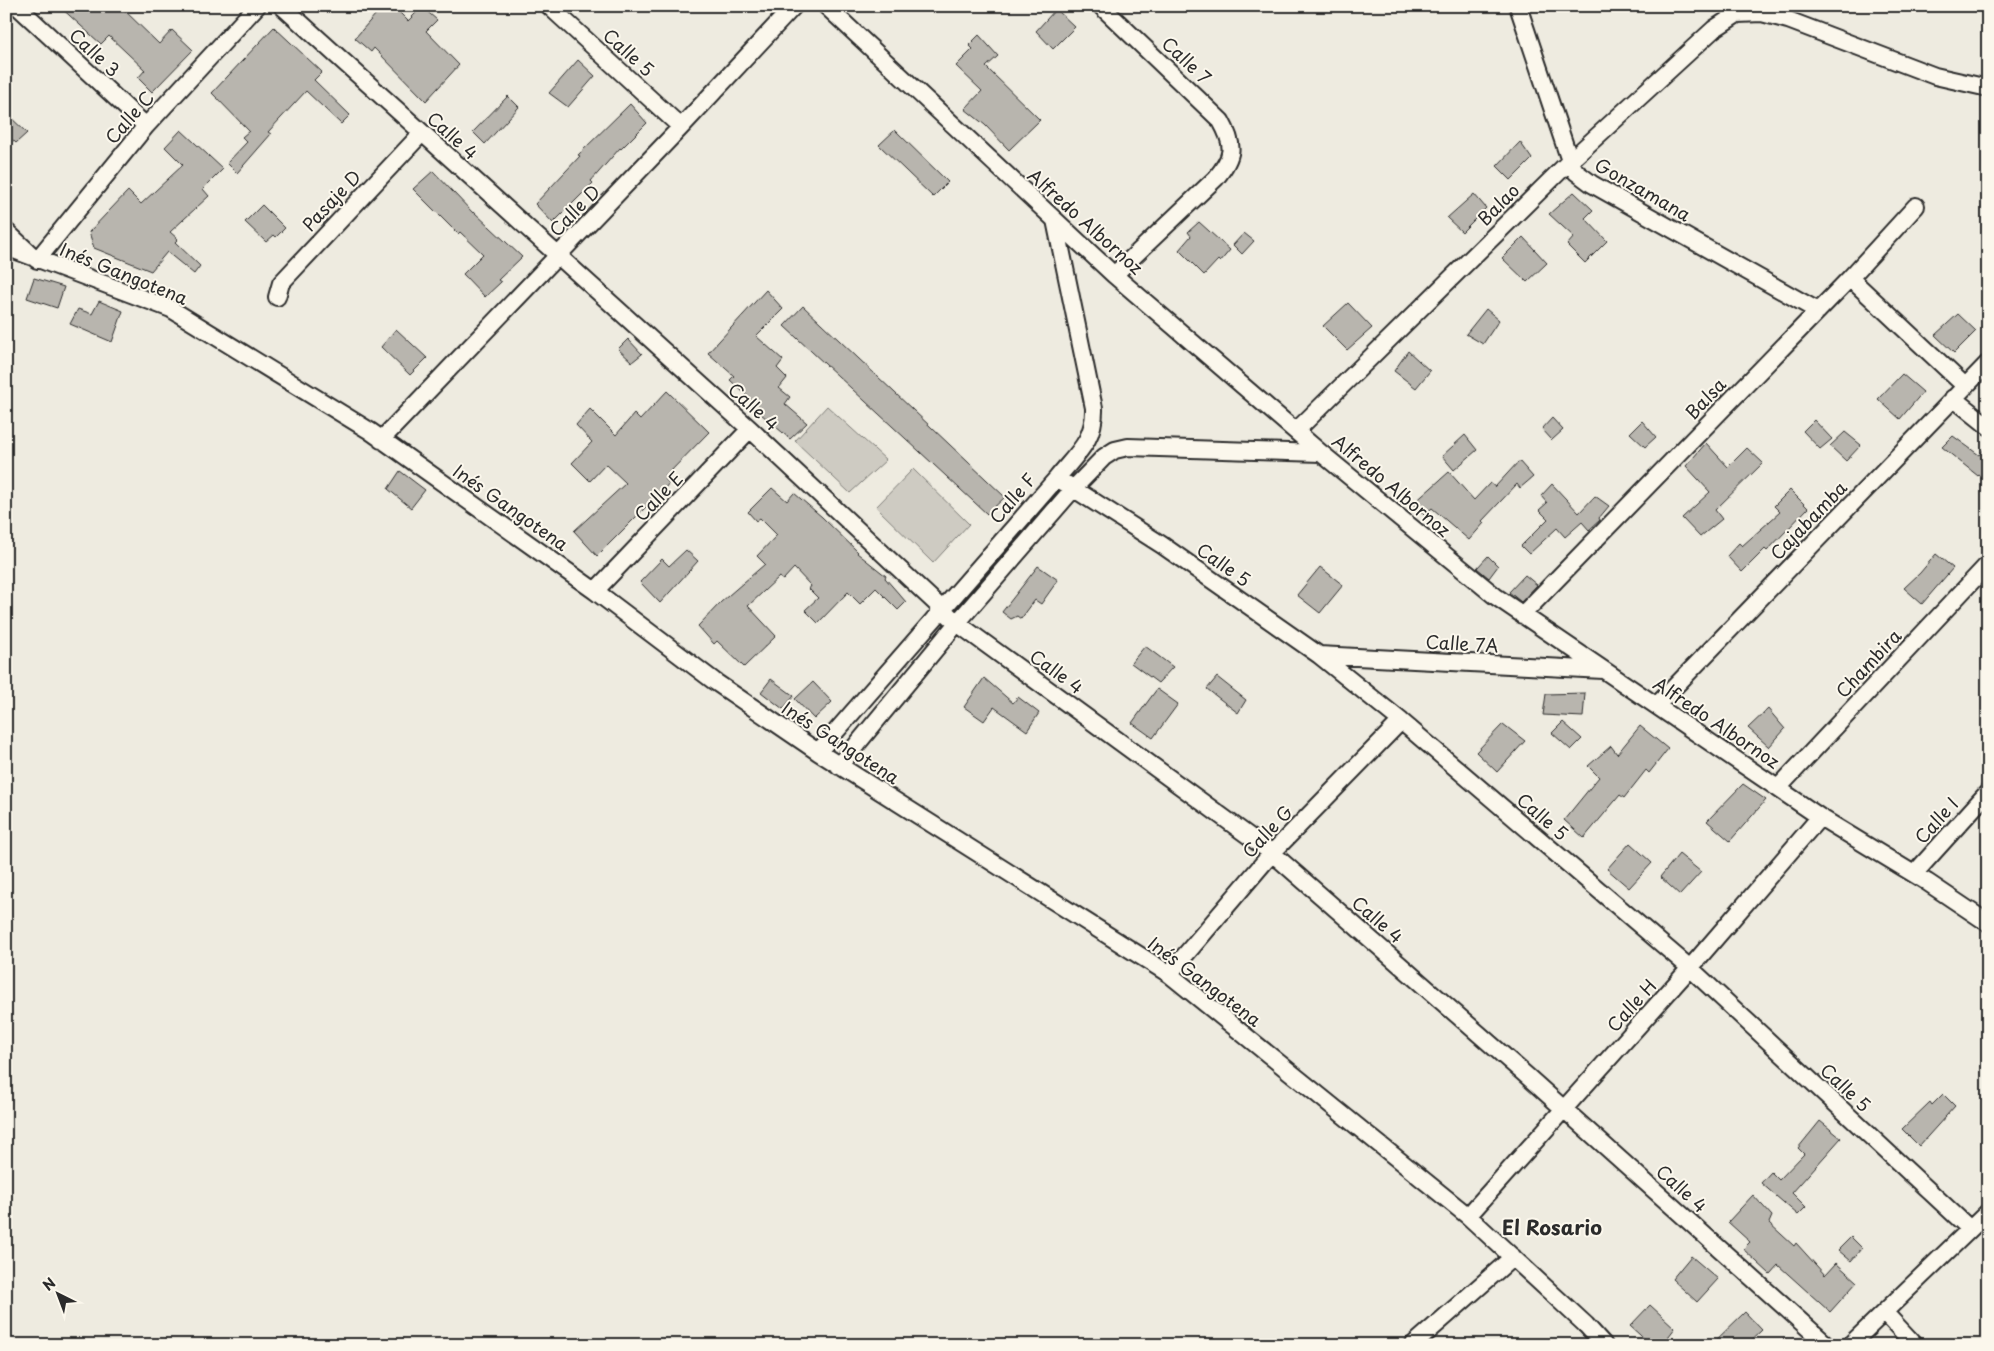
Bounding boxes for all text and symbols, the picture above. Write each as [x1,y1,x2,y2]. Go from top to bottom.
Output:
street label: Calle 3 [64,21,126,83]
street label: Calle 5 [597,22,661,82]
street label: Calle 7 [1156,30,1218,90]
street label: Calle C [98,84,160,150]
street label: Calle 4 [421,105,485,165]
street label: Gonzamana [1590,151,1697,228]
street label: Alfredo Albornoz [1022,162,1150,280]
street label: Pasaje D [295,163,367,237]
street label: Balao [1471,177,1525,231]
street label: Calle D [542,178,606,242]
street label: Inés Gangotena [56,235,193,311]
street label: Balsa [1678,371,1732,425]
street label: Calle 4 [722,376,786,436]
street label: Alfredo Albornoz [1327,427,1457,543]
street label: Inés Gangotena [448,457,575,557]
street label: Calle E [627,465,689,527]
street label: Calle F [982,467,1042,529]
street label: Cajabamba [1763,474,1853,566]
street label: Calle 5 [1191,536,1257,592]
street label: Chambira [1829,622,1907,703]
street label: Calle 7A [1425,628,1499,658]
street label: Calle 4 [1024,642,1090,700]
street label: Alfredo Albornoz [1648,670,1786,774]
street label: Inés Gangotena [777,694,906,791]
street label: Calle 5 [1511,786,1575,846]
street label: Calle I [1908,791,1964,849]
street label: Calle G [1235,798,1299,864]
street label: Calle 4 [1346,889,1410,949]
street label: Inés Gangotena [1143,929,1268,1033]
street label: Calle H [1600,973,1662,1037]
street label: Calle 5 [1815,1056,1877,1118]
street label: Calle 4 [1650,1158,1714,1218]
district label: El Rosario [1502,1212,1602,1242]
north arrow [32,1268,82,1318]
text: N [38,1272,60,1295]

